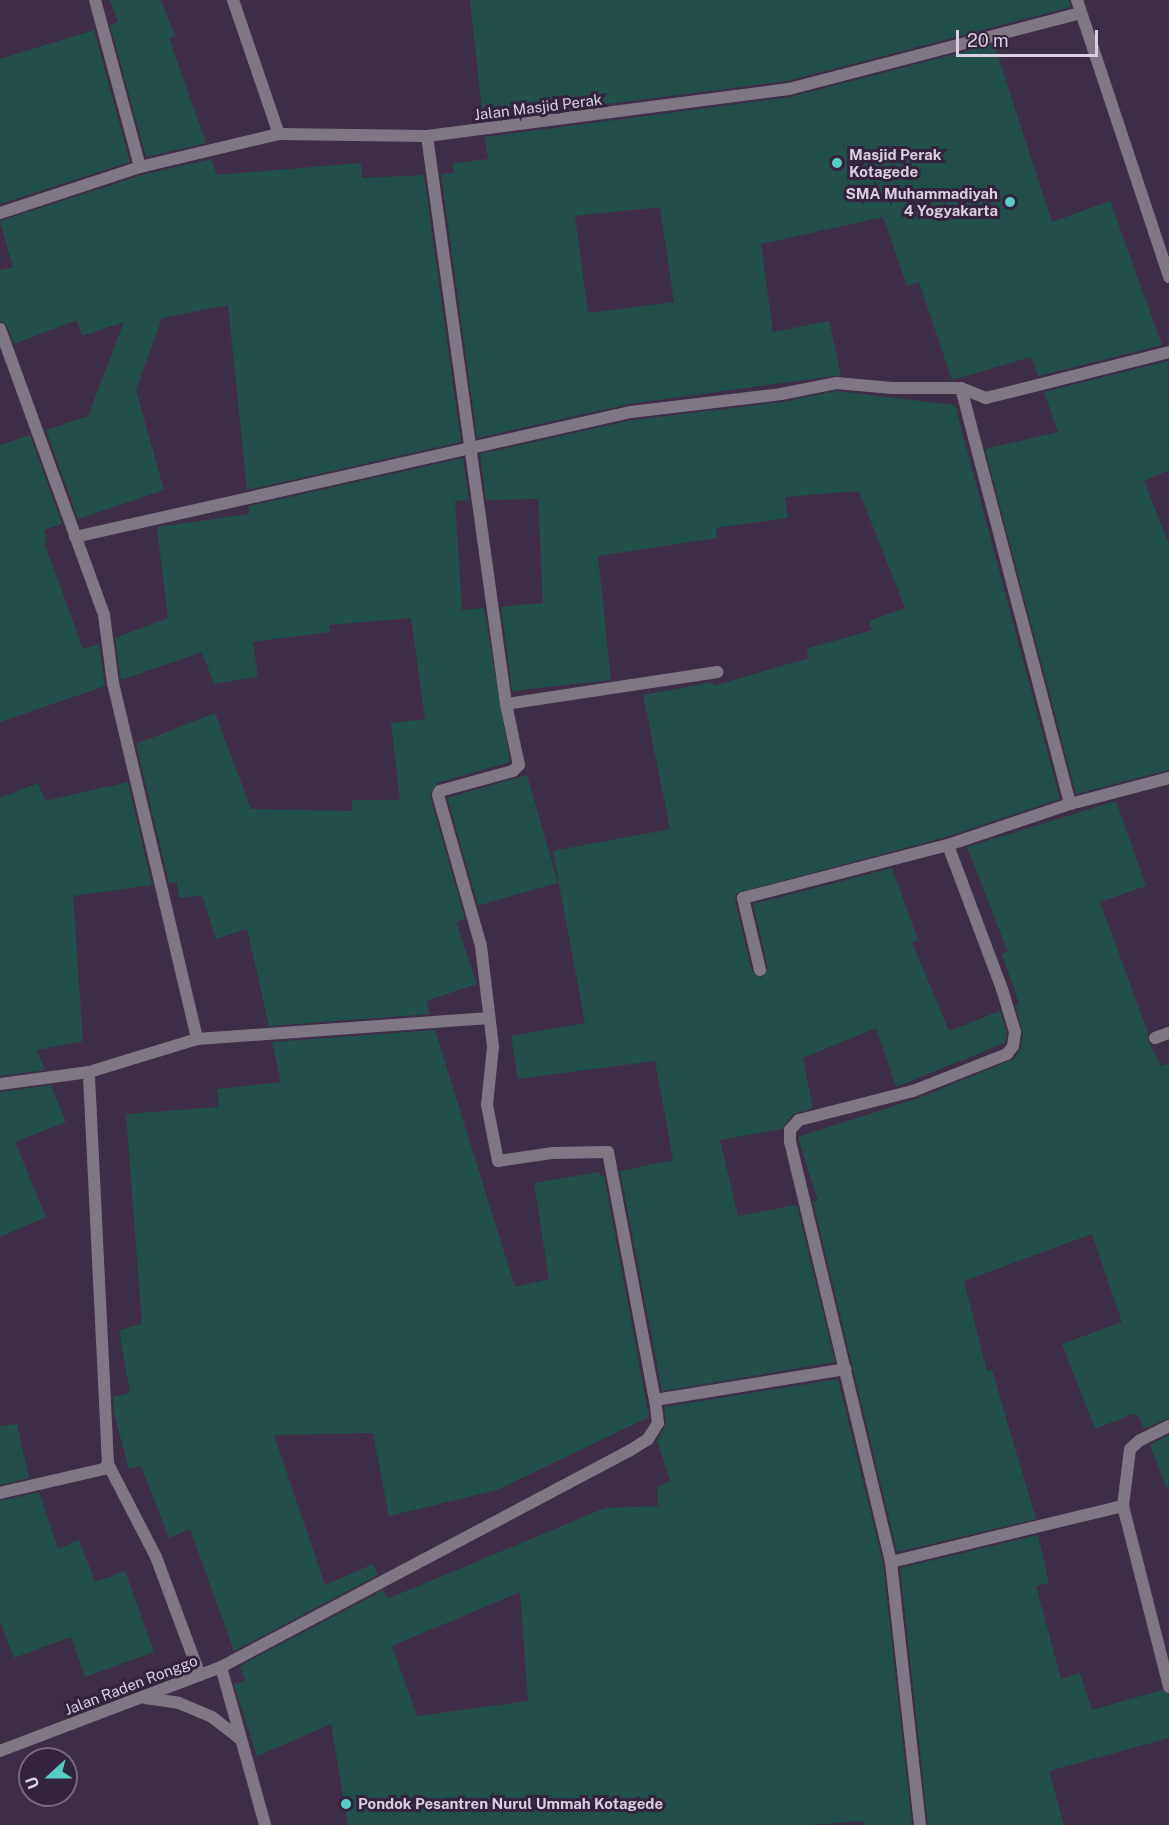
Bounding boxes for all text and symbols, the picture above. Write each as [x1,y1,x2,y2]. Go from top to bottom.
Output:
scale bar [959,18,1102,56]
text: 20 m [967,30,1009,51]
street label: Jalan Masjid Perak [473,90,603,124]
place label: Masjid Perak Kotagede [849,145,941,180]
marker: Masjid Perak Kotagede [830,156,844,170]
place label: SMA Muhammadiyah 4 Yogyakarta [845,184,998,219]
marker: SMA Muhammadiyah 4 Yogyakarta [1003,195,1017,209]
street label: Jalan Raden Ronggo [62,1651,200,1719]
north arrow [18,1747,78,1807]
text: U [22,1774,44,1792]
place label: Pondok Pesantren Nurul Ummah Kotagede [358,1795,663,1813]
marker: Pondok Pesantren Nurul Ummah Kotagede [339,1797,353,1811]

